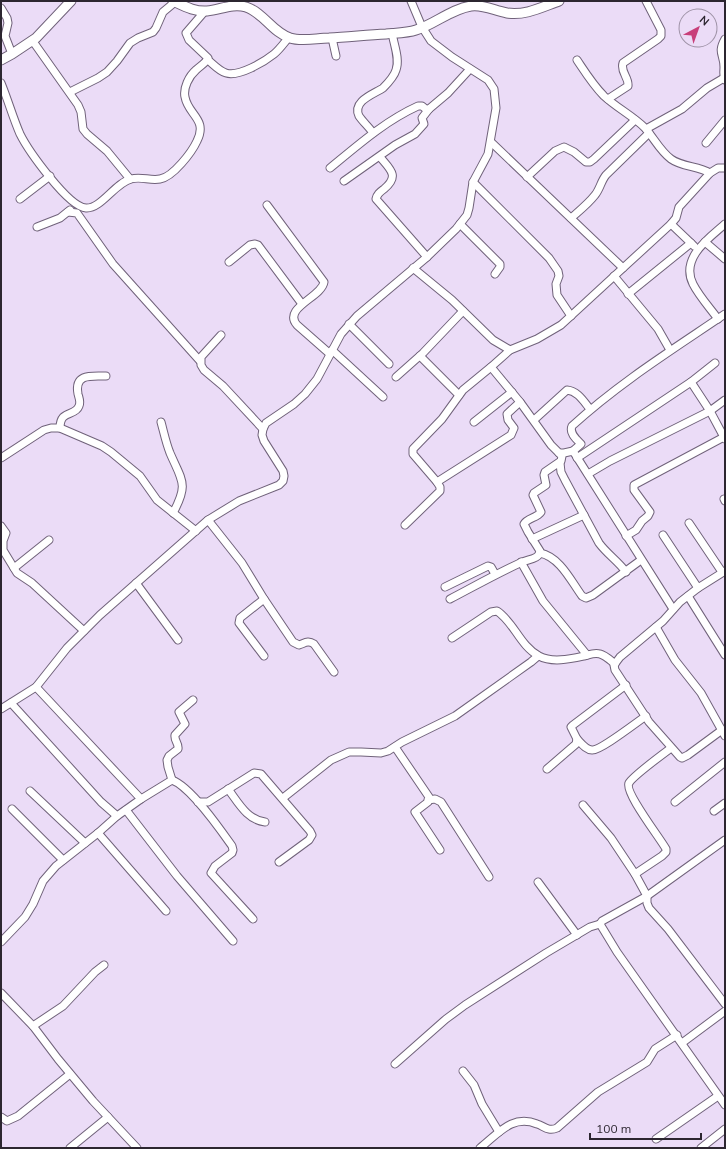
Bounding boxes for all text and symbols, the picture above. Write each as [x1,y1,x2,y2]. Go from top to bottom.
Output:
north arrow [678,8,718,48]
text: N [697,12,712,28]
scale bar [590,1115,701,1141]
text: 100 m [596,1121,631,1136]

